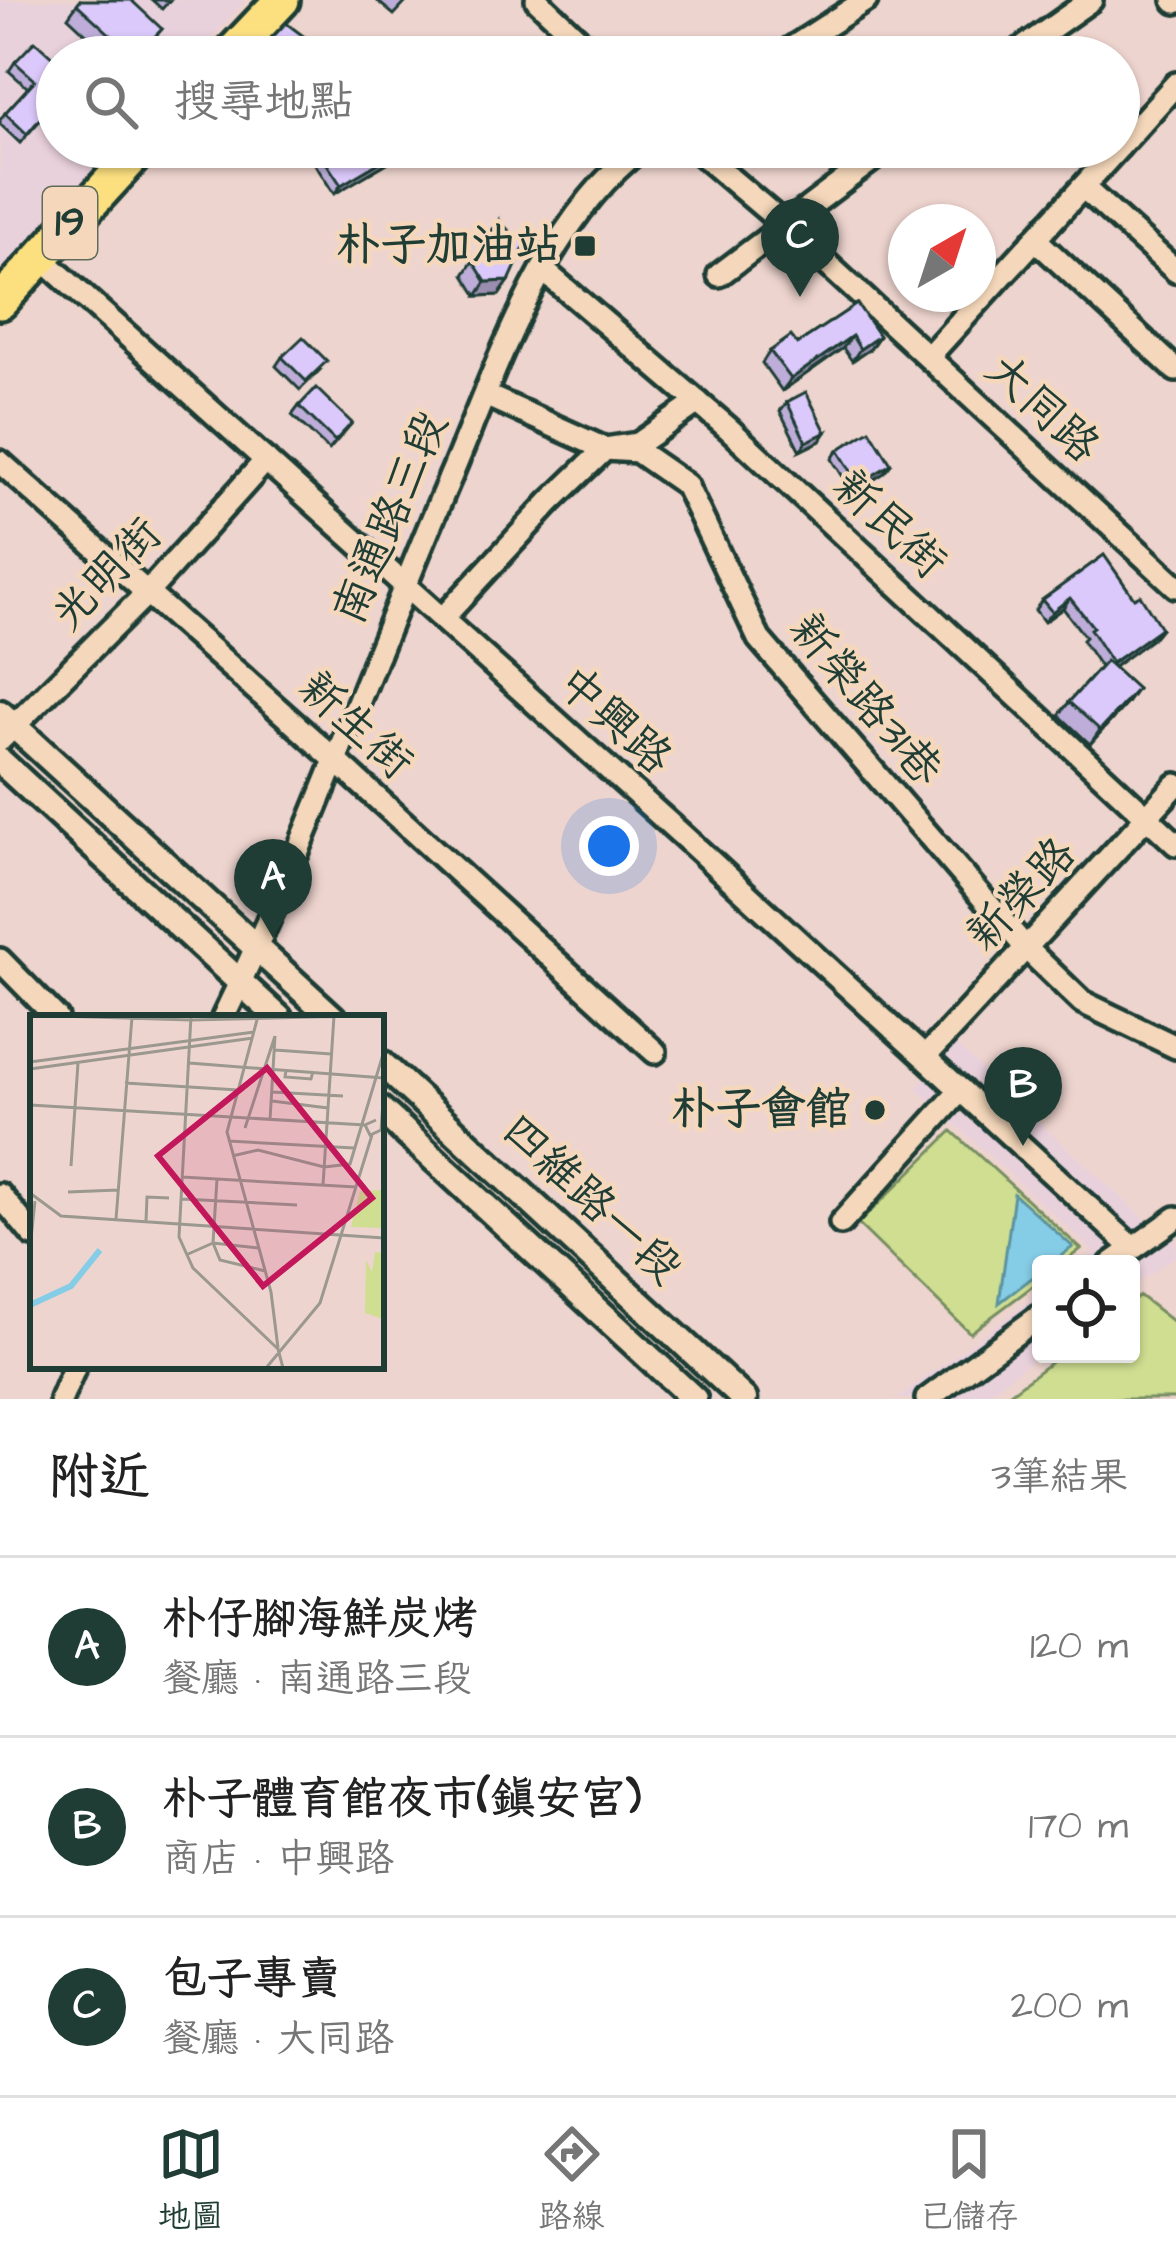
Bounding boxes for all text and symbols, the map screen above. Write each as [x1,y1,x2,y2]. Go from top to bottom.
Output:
search box [36,36,1140,168]
icon: search [78,69,144,135]
text: 搜尋地點 [174,72,354,134]
road number: 19 [43,187,97,259]
pin: C [761,198,839,297]
north arrow [888,204,996,312]
place label: 朴子加油站 [336,215,561,277]
marker: 朴子加油站 [572,233,598,259]
street label: 大同路 [971,340,1113,478]
street label: 南通路三段 [319,402,463,634]
street label: 新民街 [818,456,960,594]
street label: 光明街 [38,505,176,645]
street label: 新榮路31巷 [774,600,956,800]
street label: 中興路 [543,653,685,789]
street label: 新生街 [284,658,426,794]
your location [579,816,639,876]
street label: 新榮路 [953,824,1091,966]
pin: A [234,839,312,938]
inset map [30,1015,384,1369]
pin: B [984,1047,1062,1146]
place label: 朴子會館 [671,1079,851,1141]
marker: 朴子會館 [862,1097,888,1123]
street label: 四維路一段 [488,1101,694,1299]
map controls [1032,1255,1140,1363]
button: locate [1032,1255,1140,1363]
text: 附近 [48,1443,150,1514]
text: 3筆結果 [991,1451,1128,1505]
text: 朴仔腳海鮮炭烤 [162,1589,477,1651]
text: A [75,1620,99,1674]
text: 120 m [1030,1620,1128,1674]
text: 餐廳 · 南通路三段 [162,1653,472,1707]
text: 朴子體育館夜市(鎮安宮) [162,1769,641,1831]
text: B [73,1800,101,1854]
text: 170 m [1028,1800,1128,1854]
text: 商店 · 中興路 [162,1833,394,1887]
text: 包子專賣 [162,1949,342,2011]
text: C [73,1980,101,2034]
text: 200 m [1011,1980,1128,2034]
text: 餐廳 · 大同路 [162,2013,394,2067]
tab: 地圖 [158,2121,224,2240]
tab: 路線 [539,2121,605,2240]
tab: 已儲存 [920,2121,1019,2240]

